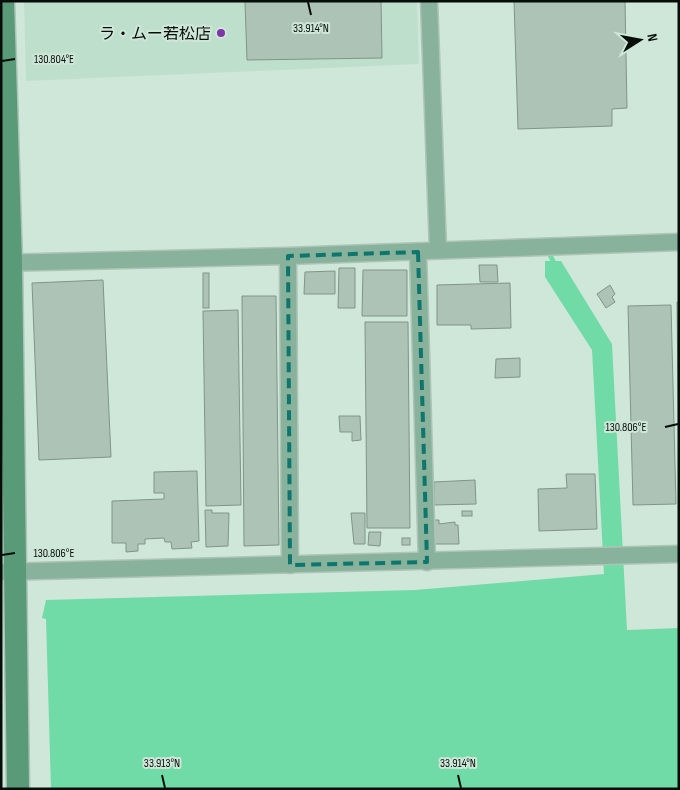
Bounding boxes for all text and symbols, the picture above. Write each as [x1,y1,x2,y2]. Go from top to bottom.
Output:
north arrow [615,15,665,65]
text: 33.914°N [293,21,329,36]
place label: ラ・ムー若松店 [99,25,211,44]
marker: ラ・ムー若松店 [215,27,227,39]
text: N [643,32,661,43]
text: 130.804°E [34,52,74,67]
text: 130.806°E [606,420,646,435]
text: 130.806°E [34,546,74,561]
text: 33.913°N [144,756,180,771]
text: 33.914°N [440,756,476,771]

